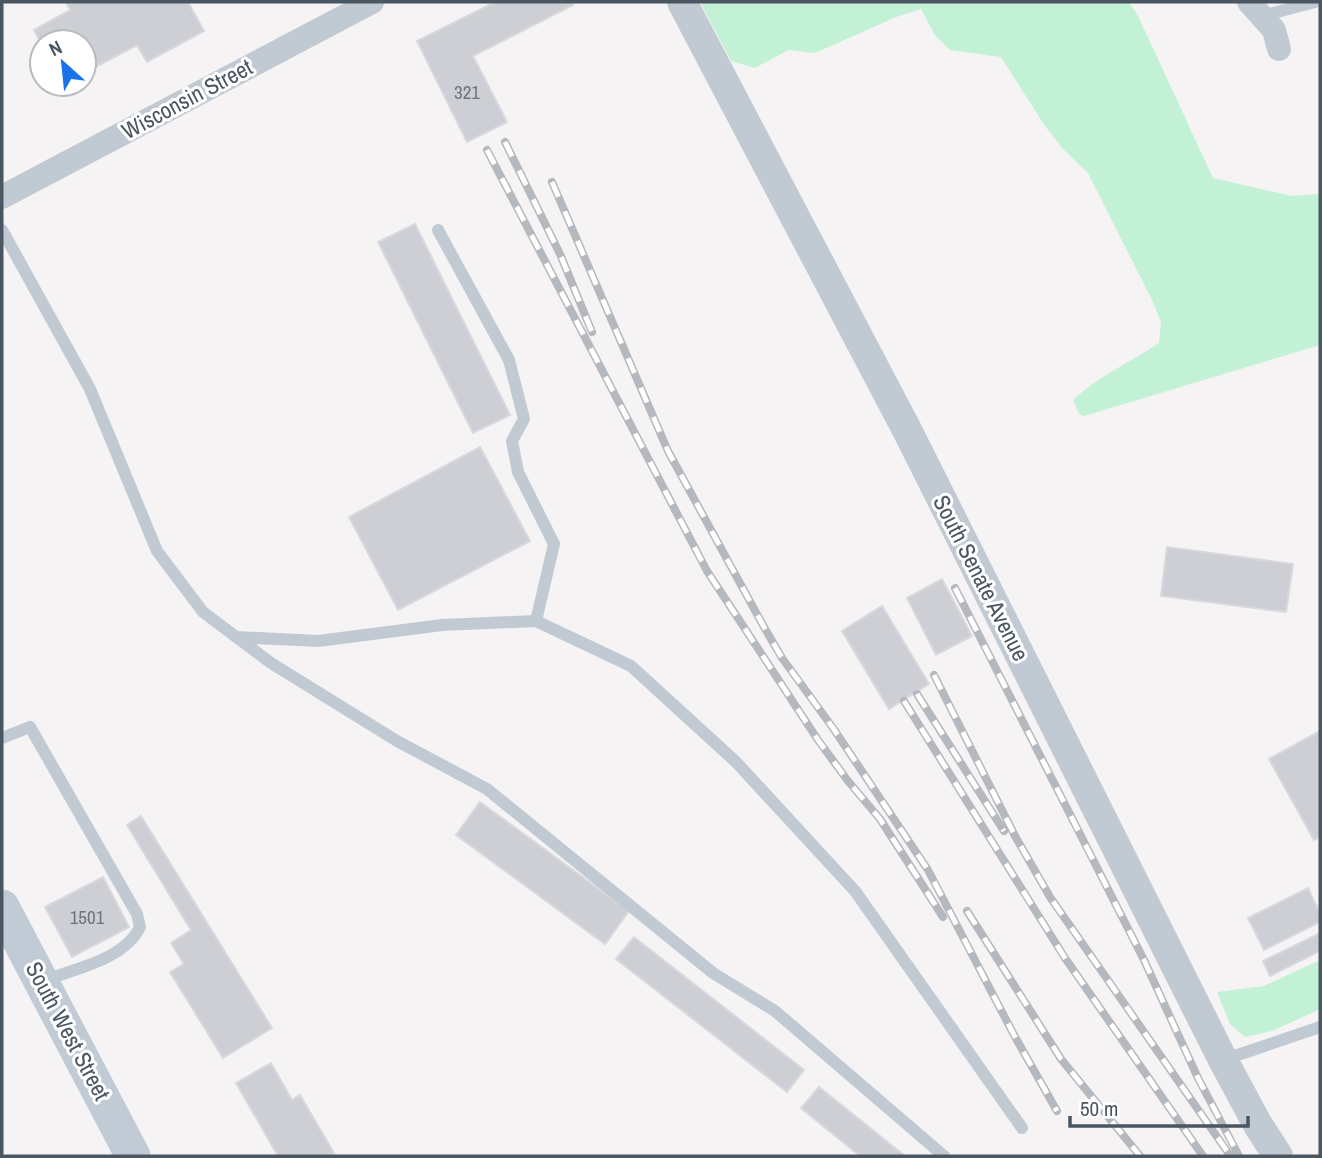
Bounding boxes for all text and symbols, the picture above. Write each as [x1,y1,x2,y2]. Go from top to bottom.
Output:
north arrow [28,28,98,98]
text: N [44,34,66,62]
street label: Wisconsin Street [116,51,257,146]
house number: 321 [454,79,480,105]
street label: South Senate Avenue [926,490,1037,666]
house number: 1501 [70,904,105,930]
street label: South West Street [19,956,118,1105]
scale bar [1070,1084,1248,1128]
text: 50 m [1080,1094,1118,1123]

